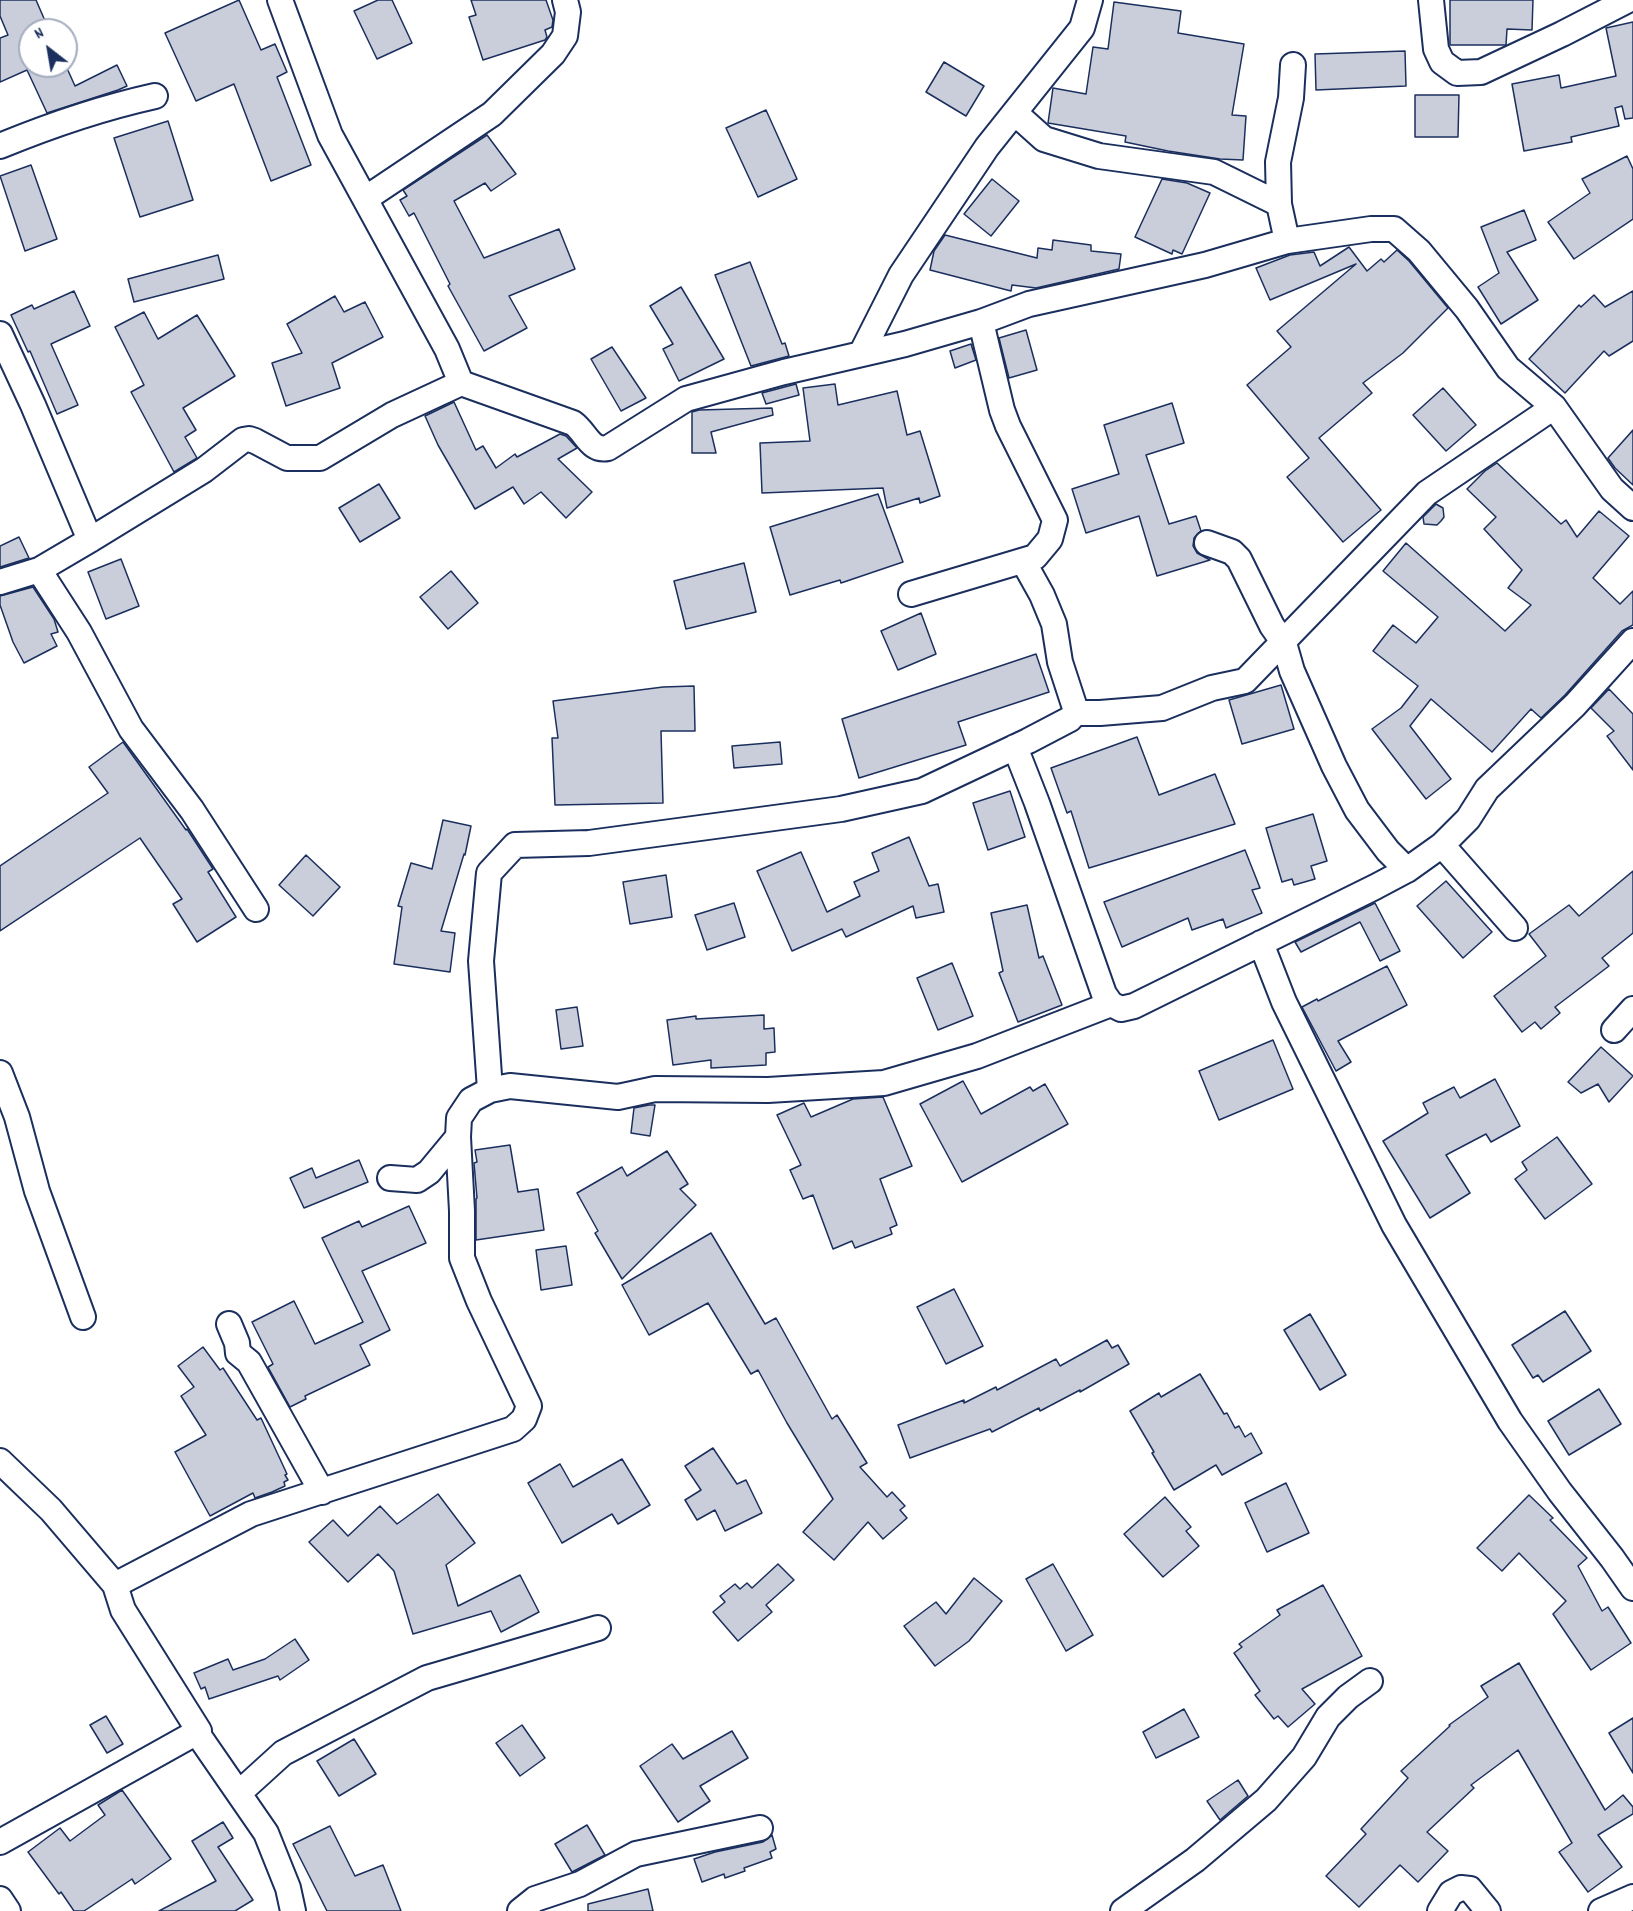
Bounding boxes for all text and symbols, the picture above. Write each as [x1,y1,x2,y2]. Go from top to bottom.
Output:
north arrow [18,18,78,78]
text: N [30,22,49,46]

